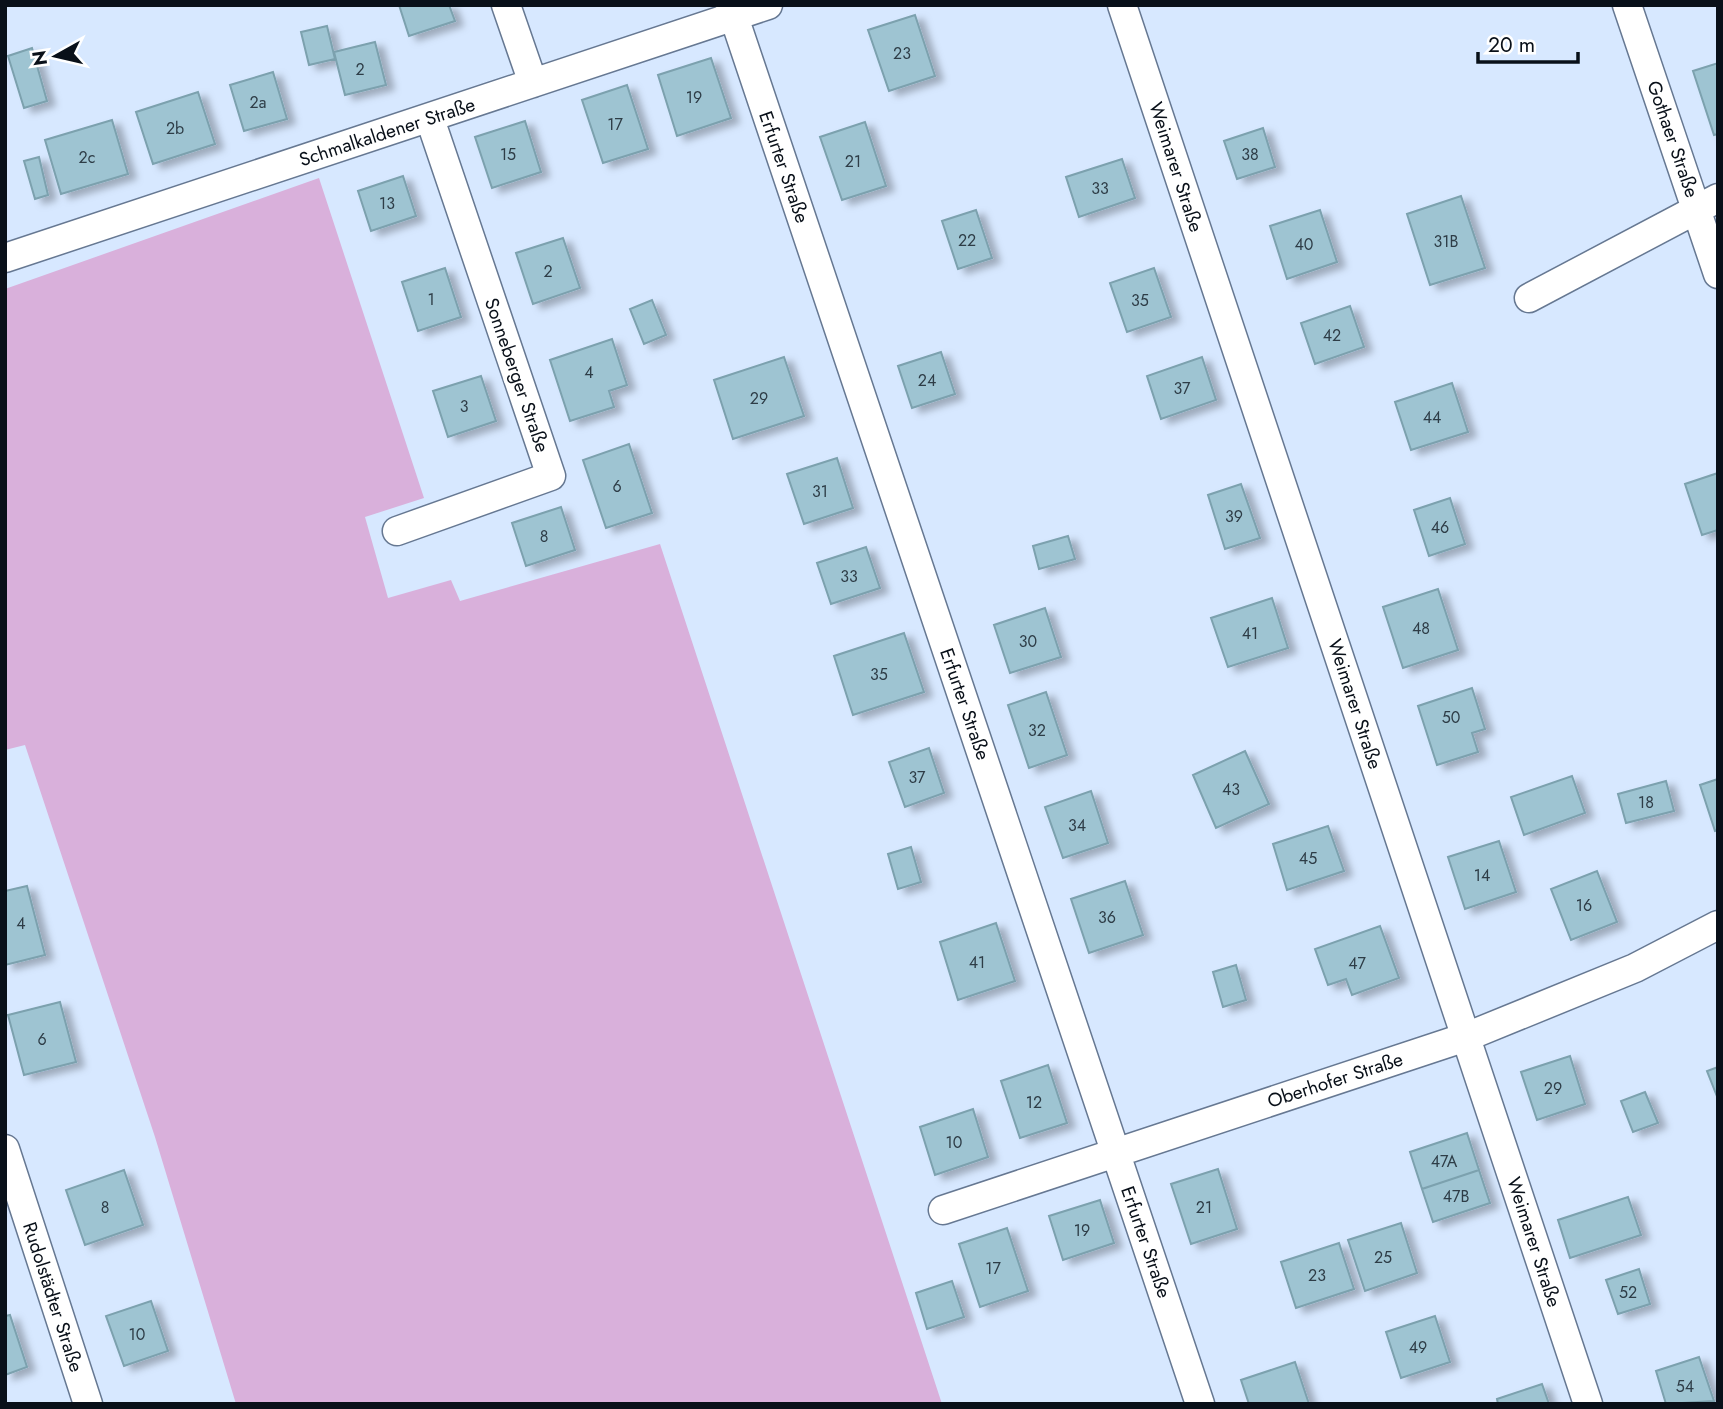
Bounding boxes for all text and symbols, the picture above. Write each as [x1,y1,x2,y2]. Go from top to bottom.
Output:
north arrow [21,21,91,91]
scale bar [1478,21,1578,65]
text: 20 m [1488,30,1535,60]
house number: 23 [893,42,911,65]
text: N [25,49,54,68]
house number: 2 [355,58,365,81]
street label: Gothaer Straße [1640,77,1706,201]
house number: 19 [686,86,702,109]
house number: 2a [250,91,266,114]
street label: Schmalkaldener Straße [296,91,479,173]
street label: Weimarer Straße [1142,98,1210,236]
street label: Erfurter Straße [752,107,816,227]
house number: 17 [607,113,623,136]
house number: 2b [166,117,184,140]
house number: 15 [500,143,516,166]
house number: 38 [1241,143,1259,166]
house number: 2c [79,146,95,169]
house number: 21 [845,150,861,173]
house number: 33 [1091,177,1109,200]
house number: 13 [379,192,395,215]
house number: 22 [958,229,976,252]
house number: 31B [1434,230,1458,253]
house number: 40 [1295,233,1313,256]
house number: 2 [543,260,553,283]
house number: 1 [427,288,435,311]
house number: 35 [1131,289,1149,312]
street label: Sonneberger Straße [478,294,556,456]
house number: 42 [1323,324,1341,347]
house number: 4 [584,361,594,384]
house number: 24 [918,369,936,392]
house number: 37 [1174,377,1191,400]
house number: 29 [750,387,768,410]
house number: 3 [460,395,469,418]
house number: 44 [1423,406,1441,429]
house number: 6 [612,475,622,498]
house number: 31 [812,480,828,503]
house number: 39 [1225,505,1243,528]
house number: 46 [1431,516,1449,539]
house number: 8 [540,525,548,548]
house number: 33 [840,565,858,588]
house number: 48 [1412,617,1430,640]
house number: 41 [1242,622,1258,645]
house number: 30 [1019,630,1037,653]
street label: Weimarer Straße [1321,635,1389,773]
street label: Erfurter Straße [933,644,997,764]
house number: 35 [870,663,888,686]
house number: 50 [1442,706,1460,729]
house number: 32 [1028,719,1046,742]
house number: 37 [909,766,926,789]
house number: 43 [1222,778,1240,801]
house number: 18 [1638,791,1654,814]
house number: 34 [1068,814,1086,837]
house number: 45 [1299,847,1317,870]
house number: 14 [1474,864,1490,887]
house number: 16 [1576,894,1592,917]
house number: 36 [1098,906,1116,929]
house number: 4 [16,912,26,935]
house number: 41 [969,951,985,974]
house number: 47 [1348,952,1366,975]
house number: 6 [37,1028,47,1051]
street label: Oberhofer Straße [1264,1045,1406,1115]
house number: 29 [1544,1077,1562,1100]
house number: 12 [1026,1091,1042,1114]
house number: 10 [946,1131,962,1154]
house number: 47A [1431,1150,1458,1173]
street label: Weimarer Straße [1500,1173,1568,1311]
street label: Erfurter Straße [1114,1182,1178,1302]
house number: 47B [1443,1185,1469,1208]
house number: 8 [101,1196,109,1219]
house number: 21 [1196,1196,1212,1219]
street label: Rudolstädter Straße [16,1219,90,1376]
house number: 19 [1074,1219,1090,1242]
house number: 25 [1374,1246,1392,1269]
house number: 17 [985,1257,1001,1280]
house number: 23 [1308,1264,1326,1287]
house number: 52 [1619,1281,1637,1304]
house number: 10 [129,1323,145,1346]
house number: 49 [1409,1336,1427,1359]
house number: 54 [1676,1375,1694,1398]

